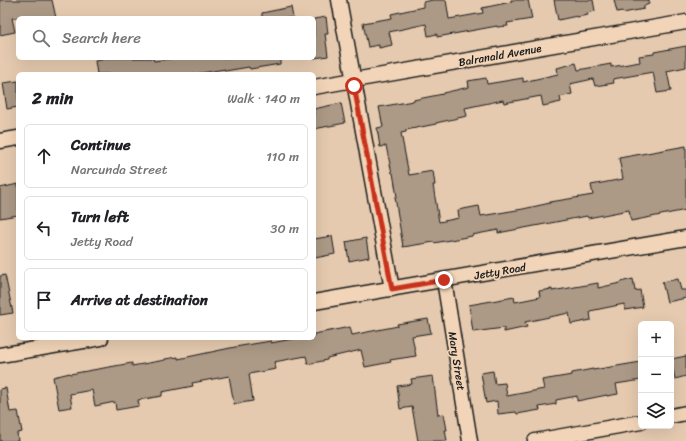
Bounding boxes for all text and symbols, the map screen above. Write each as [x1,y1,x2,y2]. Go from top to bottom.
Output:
search box [16,16,316,60]
text: Search here [62,25,141,51]
icon: search [30,27,52,49]
street label: Balranald Avenue [457,39,544,72]
route start [345,77,363,95]
text: 2 min [32,83,73,113]
text: Walk · 140 m [227,87,300,110]
text: Continue [71,132,131,158]
icon: ahead [33,145,55,167]
text: 110 m [266,145,299,168]
text: Narcunda Street [71,158,167,181]
text: Turn left [71,204,129,230]
icon: left [33,217,55,239]
text: 30 m [270,217,299,240]
text: Jetty Road [71,230,133,253]
street label: Jetty Road [472,257,529,286]
route end [435,271,453,289]
text: Arrive at destination [71,287,208,313]
icon: arrive [33,289,55,311]
map controls [638,321,674,429]
button: + [638,321,674,357]
street label: Mary Street [442,330,471,392]
button: − [638,357,674,393]
button: layers [638,393,674,429]

